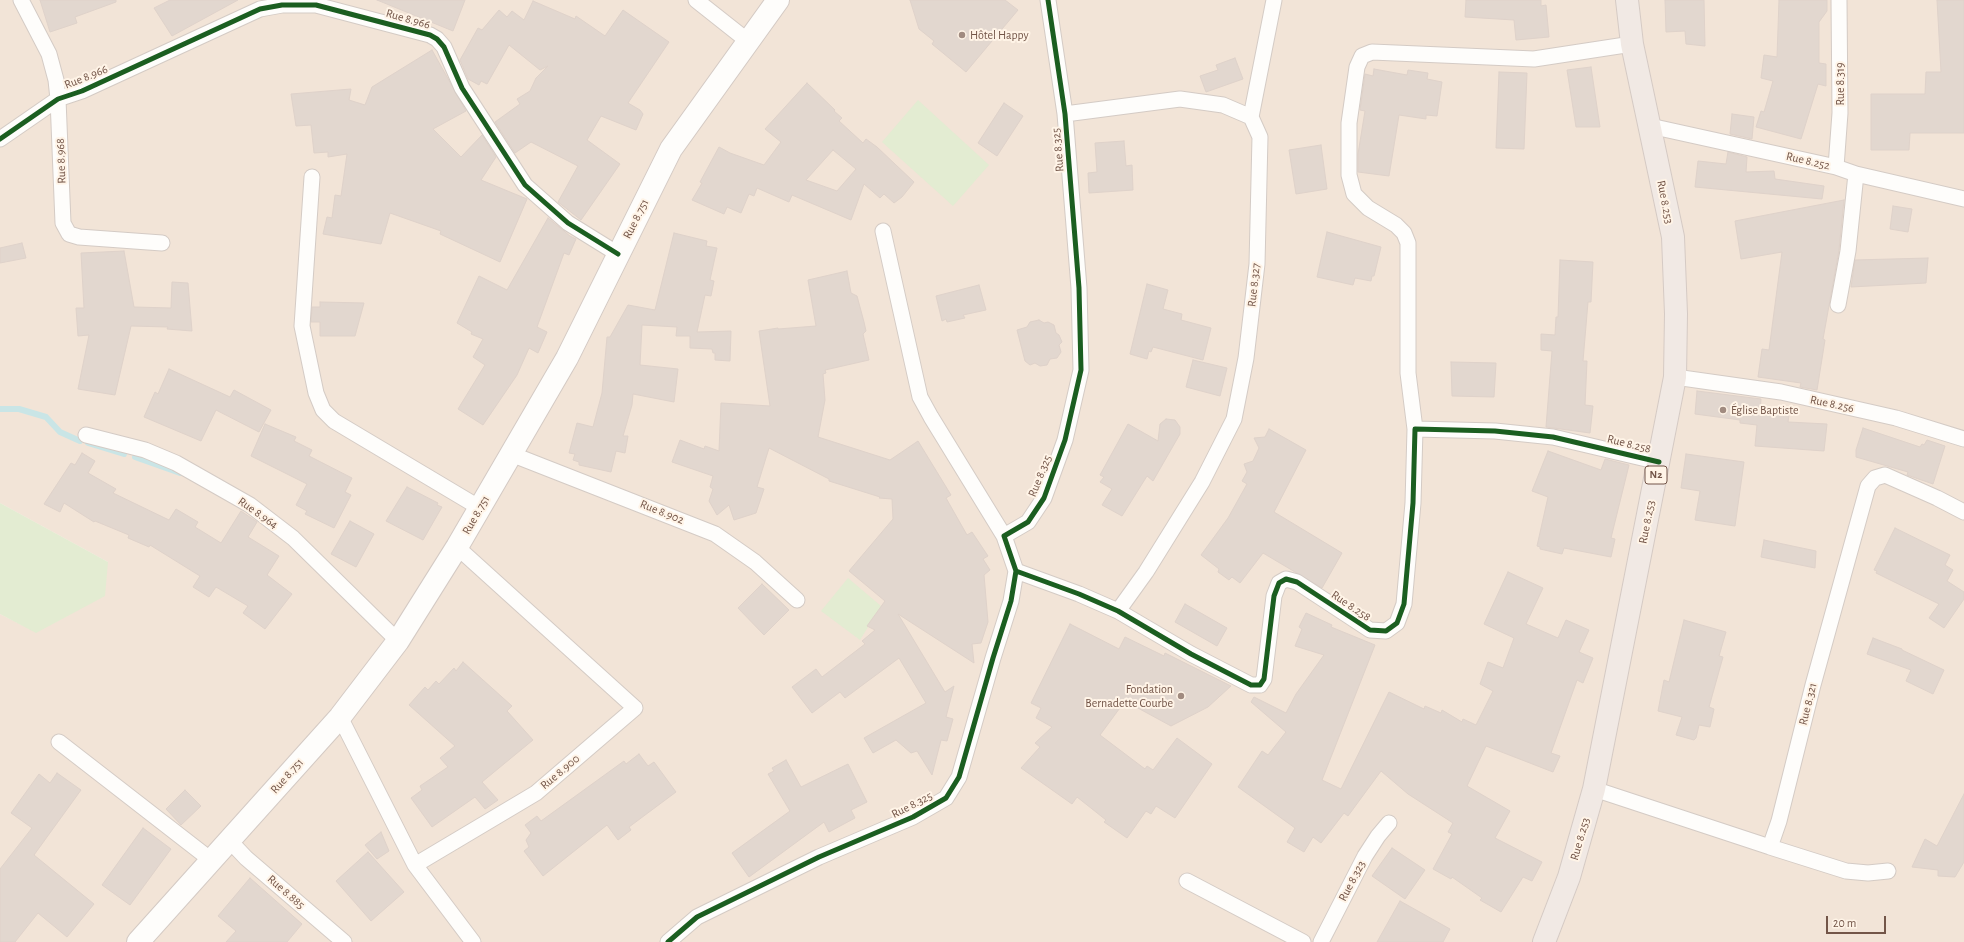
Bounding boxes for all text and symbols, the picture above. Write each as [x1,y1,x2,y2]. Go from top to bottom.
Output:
street label: Rue 8.966 [384,6,432,32]
place label: Hôtel Happy [970,28,1029,42]
marker: Hôtel Happy [957,30,967,40]
street label: Rue 8.966 [62,62,110,92]
street label: Rue 8.319 [1833,62,1847,106]
street label: Rue 8.325 [1049,128,1067,172]
street label: Rue 8.968 [53,138,69,184]
street label: Rue 8.252 [1785,149,1831,173]
street label: Rue 8.253 [1654,179,1676,225]
street label: Rue 8.751 [620,197,652,241]
street label: Rue 8.327 [1245,262,1263,308]
street label: Rue 8.256 [1809,392,1855,416]
place label: Église Baptiste [1731,403,1798,417]
marker: Église Baptiste [1718,405,1728,415]
street label: Rue 8.258 [1606,432,1652,456]
street label: Rue 8.325 [1025,453,1055,499]
road number: N2 [1645,466,1667,484]
street label: Rue 8.751 [459,493,493,537]
street label: Rue 8.964 [235,494,281,532]
street label: Rue 8.902 [638,497,686,527]
street label: Rue 8.253 [1636,499,1658,545]
street label: Rue 8.258 [1328,588,1374,624]
street label: Rue 8.321 [1796,681,1820,727]
place label: Fondation Bernadette Courbe [1085,682,1173,710]
marker: Fondation Bernadette Courbe [1176,691,1186,701]
street label: Rue 8.900 [537,751,583,793]
street label: Rue 8.751 [267,755,307,797]
street label: Rue 8.325 [889,789,935,821]
street label: Rue 8.253 [1567,816,1593,862]
street label: Rue 8.323 [1335,858,1369,904]
street label: Rue 8.885 [264,872,308,912]
scale bar [1828,908,1888,934]
text: 20 m [1833,917,1856,929]

